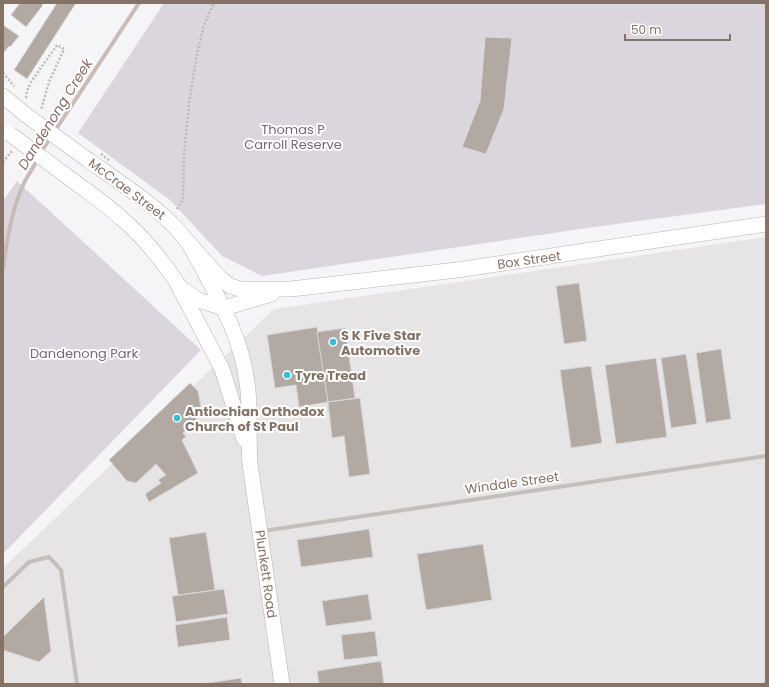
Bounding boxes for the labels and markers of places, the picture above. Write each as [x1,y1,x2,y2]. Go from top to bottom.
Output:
place label: S K Five Star Automotive [341,326,422,360]
marker: S K Five Star Automotive [328,337,338,347]
place label: Tyre Tread [295,366,366,385]
marker: Tyre Tread [282,370,292,380]
place label: Antiochian Orthodox Church of St Paul [185,402,325,436]
marker: Antiochian Orthodox Church of St Paul [172,413,182,423]

